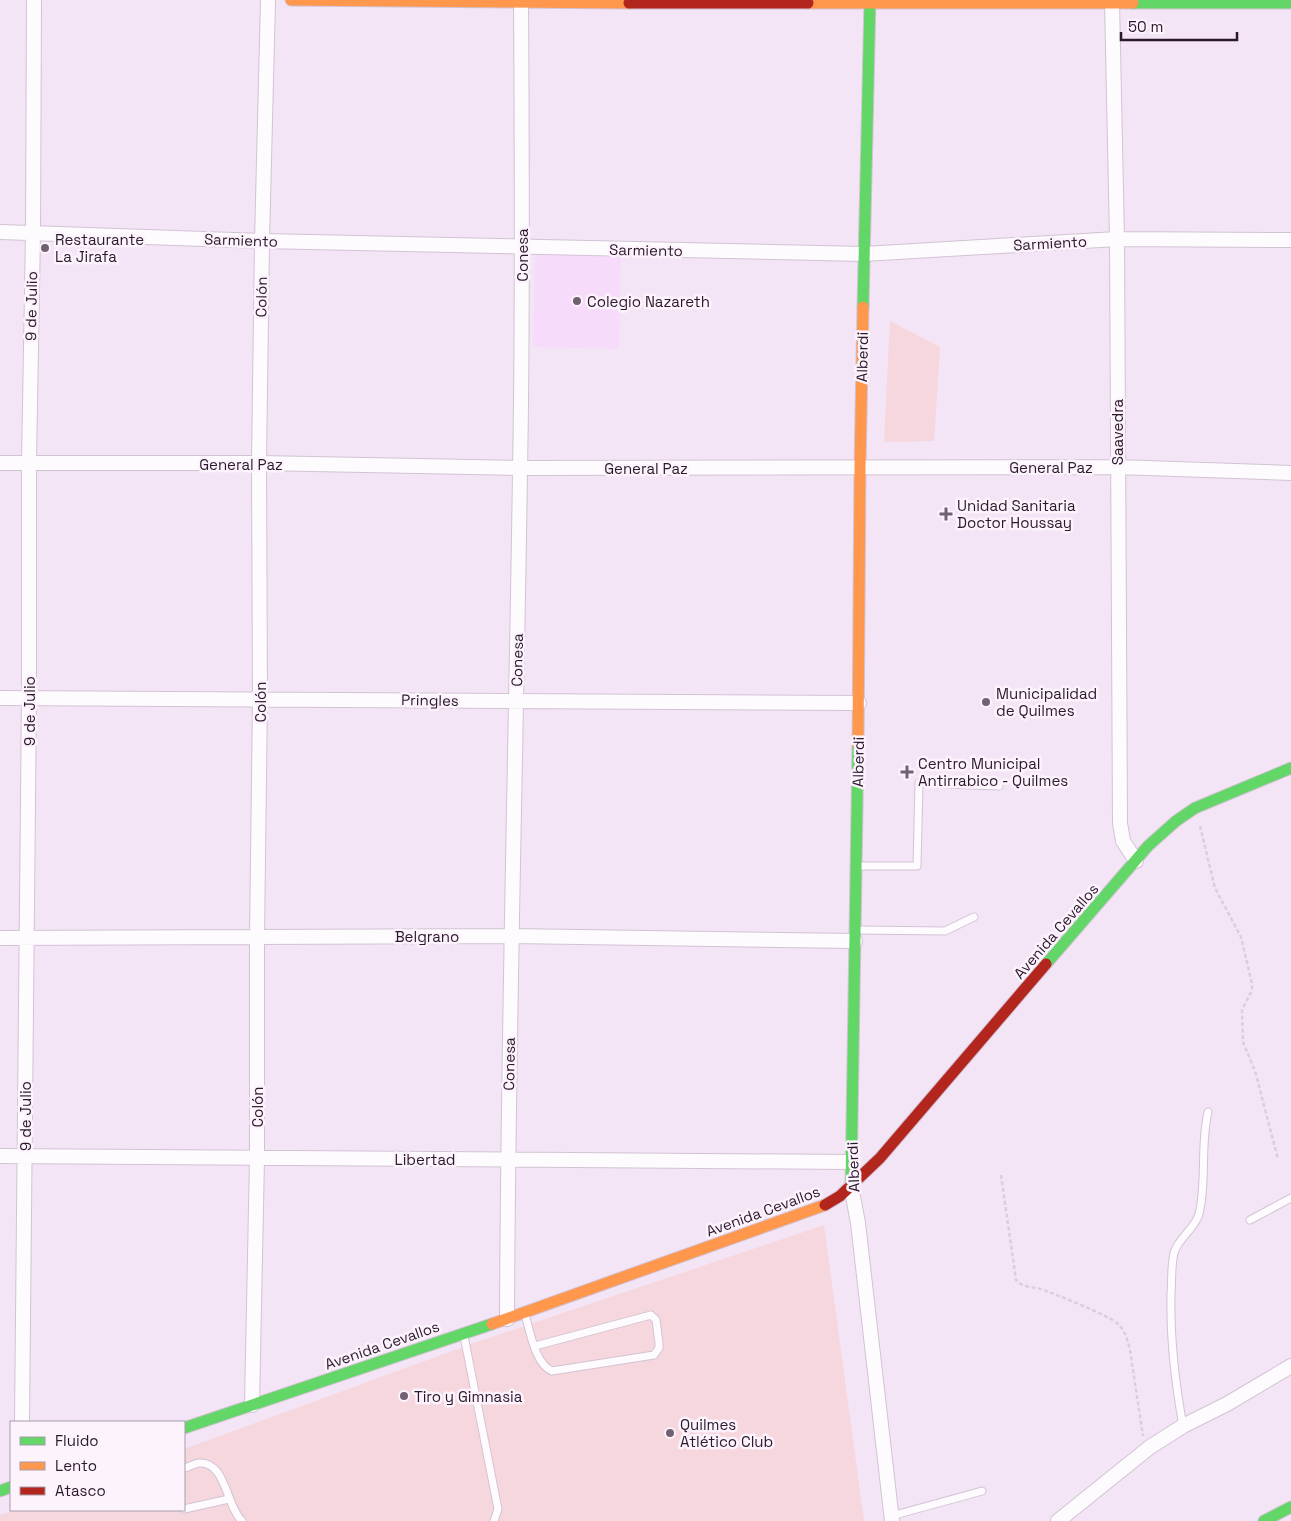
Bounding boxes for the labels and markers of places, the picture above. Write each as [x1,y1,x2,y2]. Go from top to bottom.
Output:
place label: Restaurante La Jirafa [55,230,144,266]
marker: Restaurante La Jirafa [39,242,51,254]
place label: Colegio Nazareth [587,292,710,311]
marker: Colegio Nazareth [571,295,583,307]
place label: Unidad Sanitaria Doctor Houssay [957,496,1076,532]
marker: Unidad Sanitaria Doctor Houssay [939,507,953,521]
place label: Municipalidad de Quilmes [996,684,1097,720]
marker: Municipalidad de Quilmes [980,696,992,708]
place label: Centro Municipal Antirrabico - Quilmes [918,754,1068,790]
marker: Centro Municipal Antirrabico - Quilmes [900,765,914,779]
place label: Tiro y Gimnasia [414,1387,523,1406]
marker: Tiro y Gimnasia [398,1390,410,1402]
place label: Quilmes Atlético Club [680,1415,773,1451]
marker: Quilmes Atlético Club [664,1427,676,1439]

